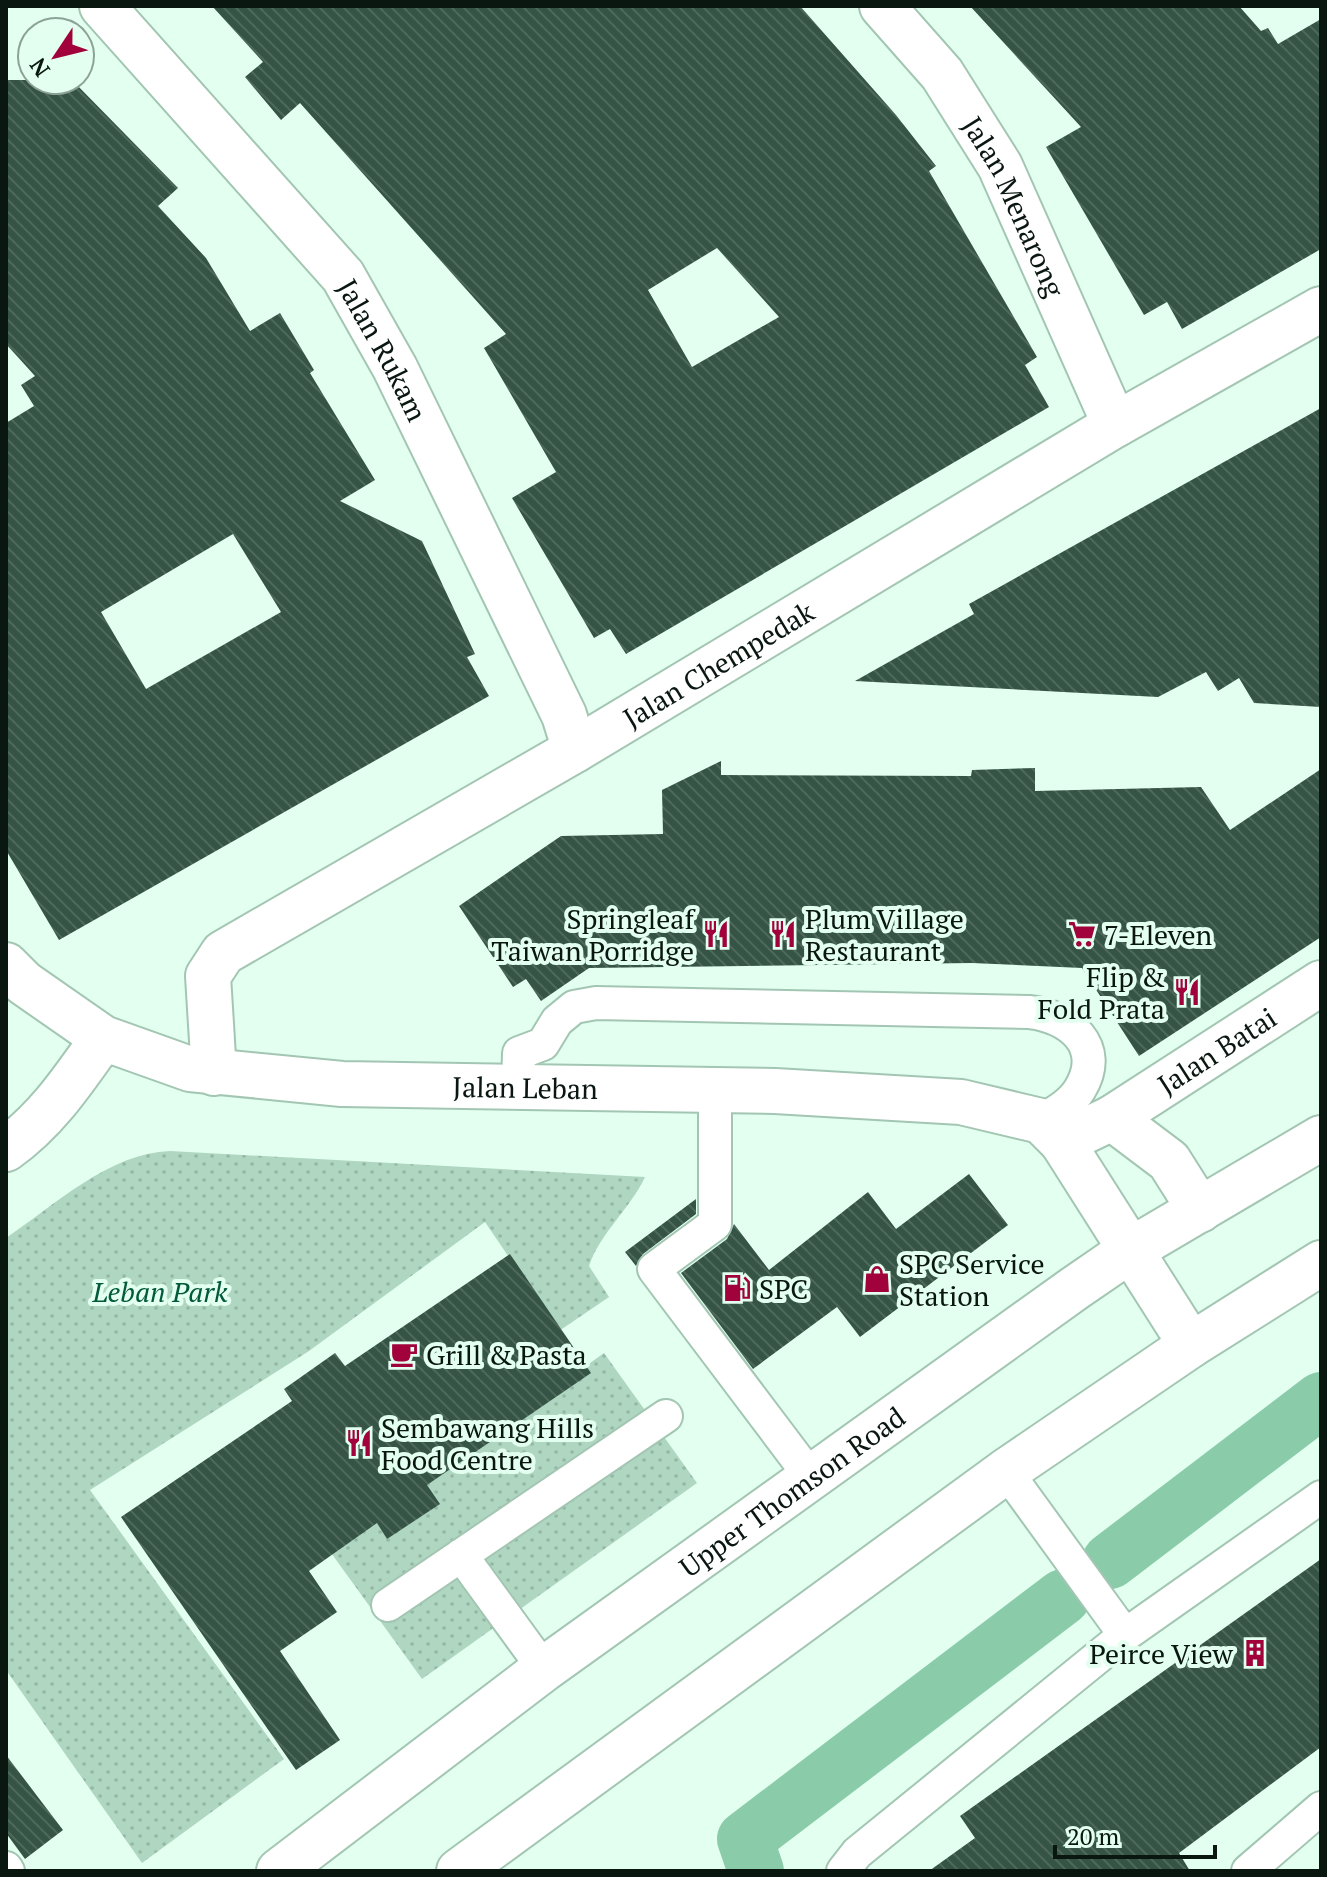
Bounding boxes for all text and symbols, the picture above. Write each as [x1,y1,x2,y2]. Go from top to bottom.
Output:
north arrow [16,16,96,96]
text: N [22,52,56,83]
street label: Jalan Menarong [955,109,1075,303]
street label: Jalan Rukam [330,272,436,427]
street label: Jalan Chempedak [616,592,821,736]
place label: Springleaf Taiwan Porridge [491,900,696,969]
place label: Plum Village Restaurant [805,900,964,969]
place label: 7-Eleven [1104,916,1212,953]
restaurant icon: Springleaf Taiwan Porridge [701,919,731,949]
restaurant icon: Plum Village Restaurant [768,919,798,949]
supermarket icon: 7-Eleven [1067,919,1097,949]
place label: Flip & Fold Prata [1037,958,1165,1027]
restaurant icon: Flip & Fold Prata [1172,977,1202,1007]
street label: Jalan Batai [1150,999,1283,1102]
street label: Jalan Leban [452,1067,598,1107]
place label: SPC Service Station [899,1245,1045,1314]
shop icon: SPC Service Station [862,1264,892,1294]
place label: SPC [759,1270,808,1307]
park label: Leban Park [91,1273,228,1310]
fuel station icon: SPC [722,1273,752,1303]
place label: Grill & Pasta [426,1336,587,1373]
cafe icon: Grill & Pasta [389,1339,419,1369]
street label: Upper Thomson Road [671,1398,912,1585]
place label: Sembawang Hills Food Centre [381,1409,594,1478]
restaurant icon: Sembawang Hills Food Centre [344,1428,374,1458]
place label: Peirce View [1089,1635,1234,1672]
building icon: Peirce View [1240,1638,1270,1668]
scale bar [1055,1809,1215,1859]
text: 20 m [1067,1820,1119,1852]

